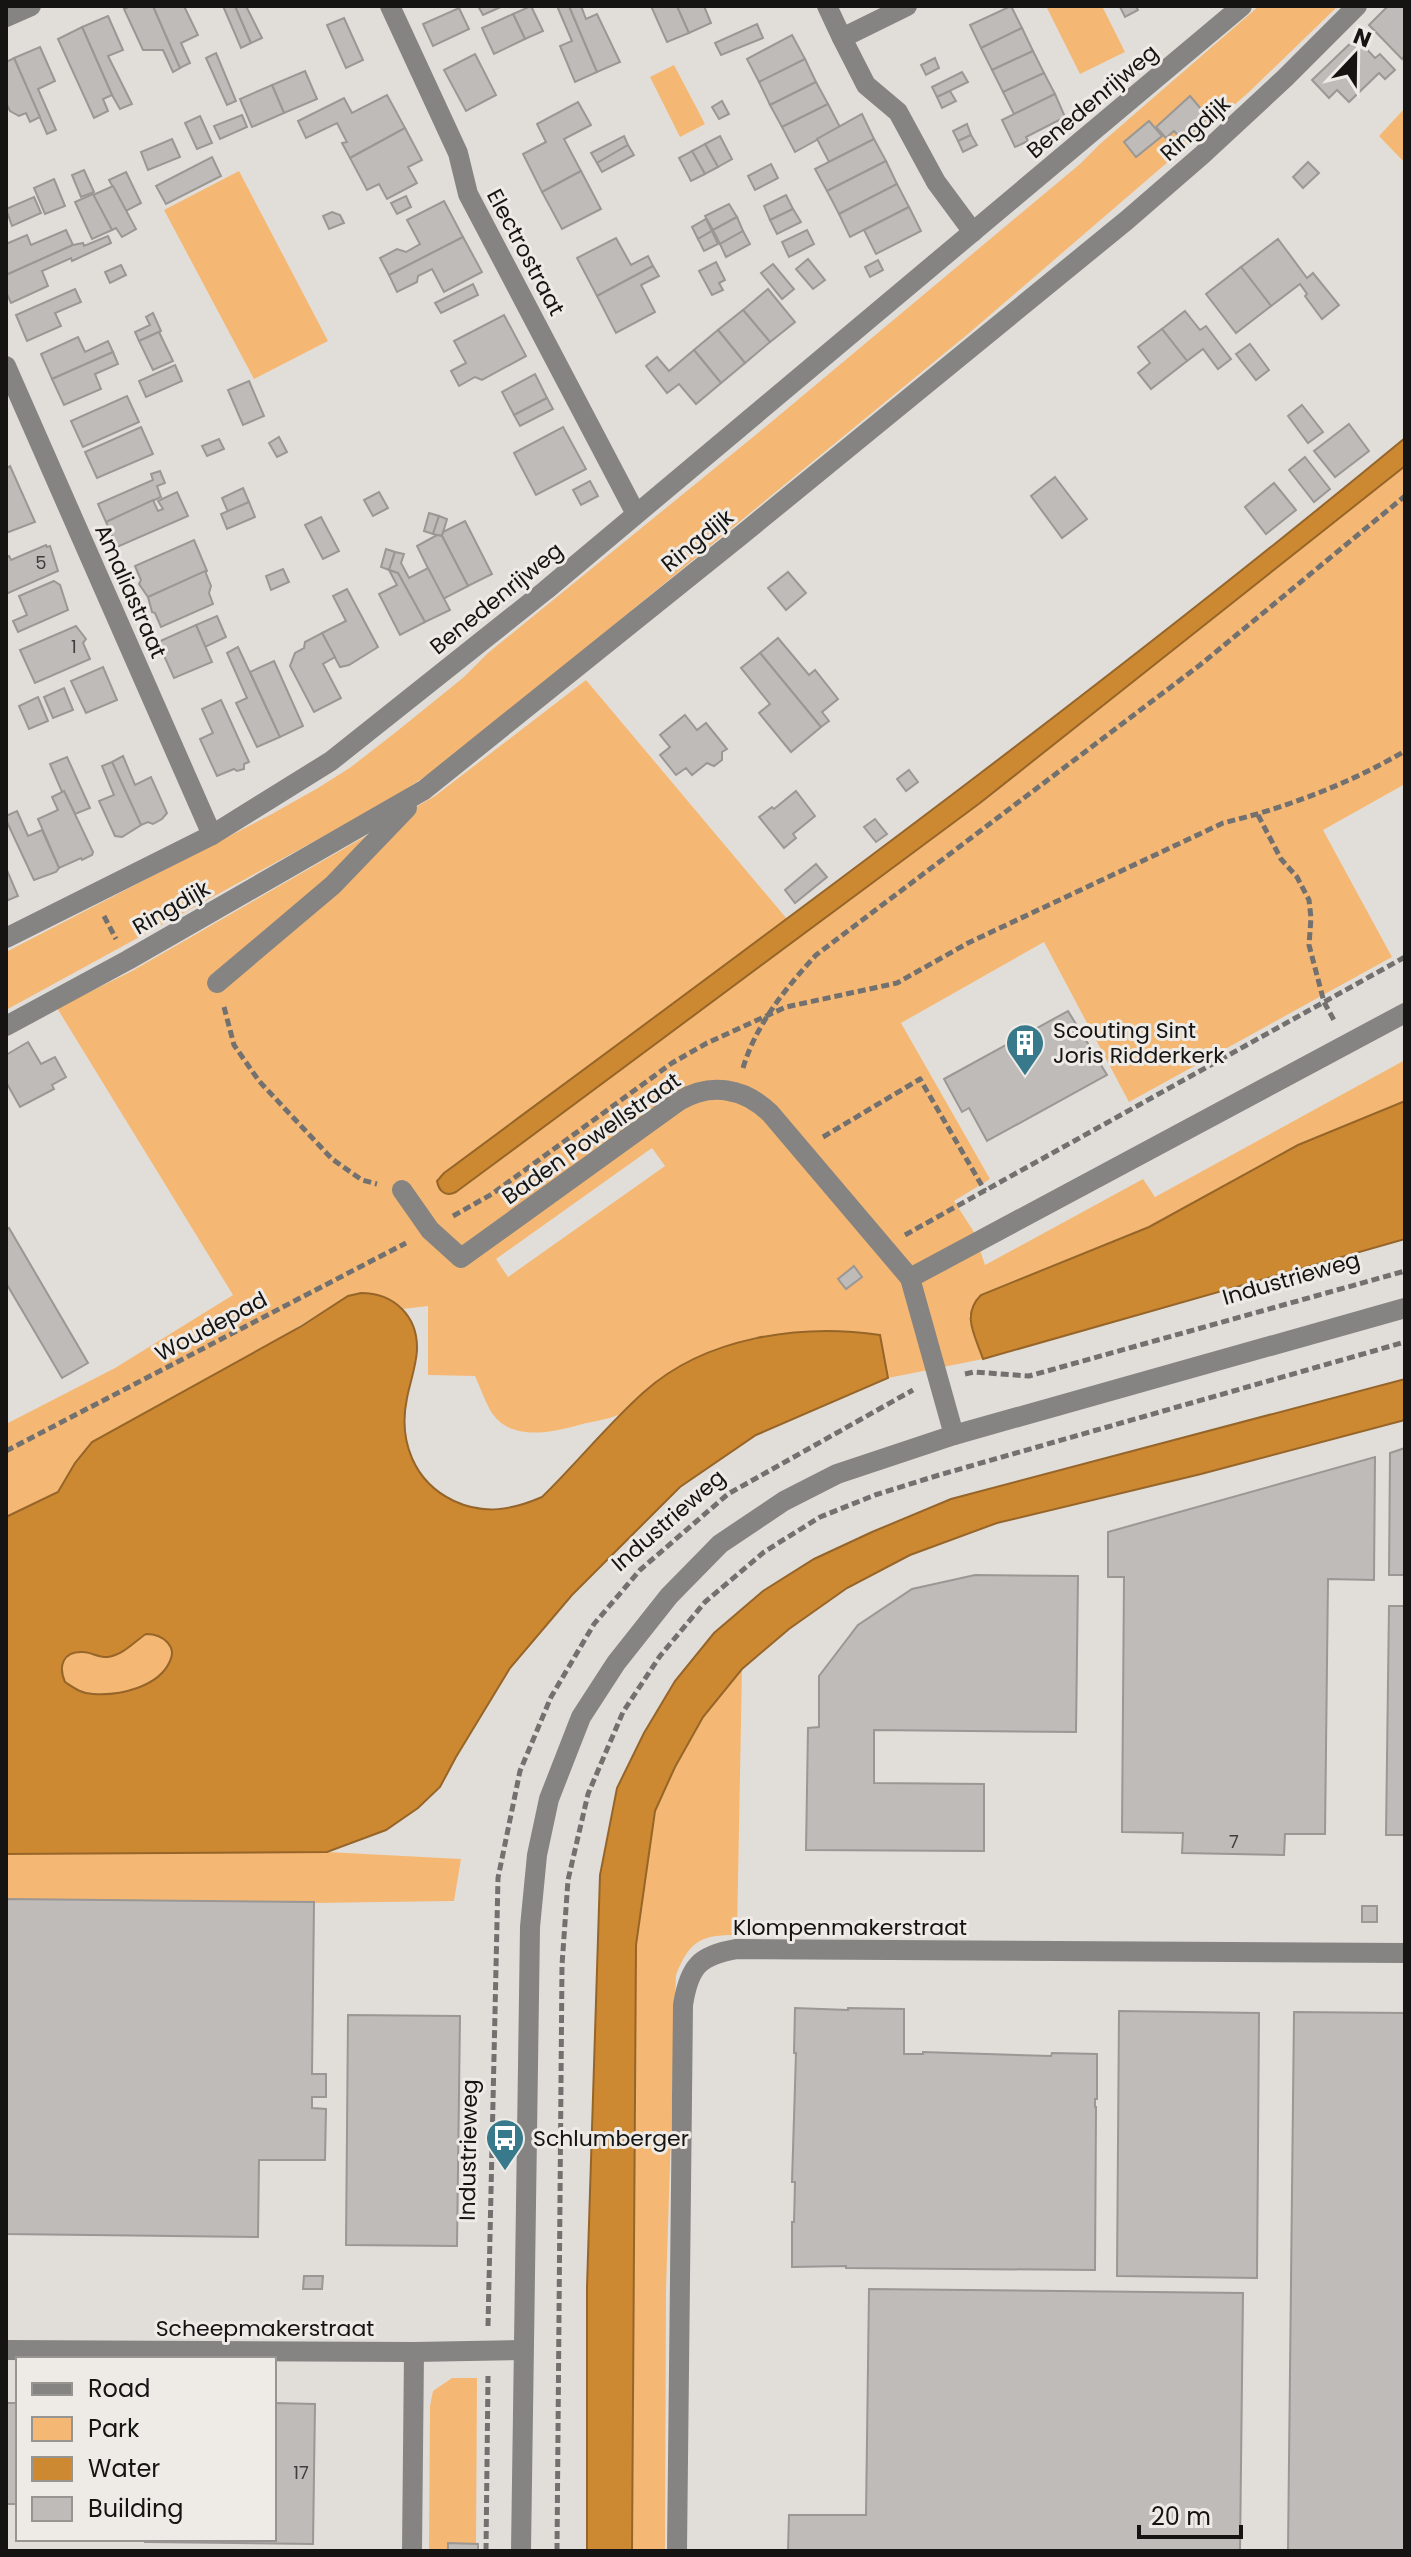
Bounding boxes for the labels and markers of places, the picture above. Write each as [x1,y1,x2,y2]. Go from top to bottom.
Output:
place label: Scouting Sint Joris Ridderkerk [1053,1015,1225,1071]
building icon: Scouting Sint Joris Ridderkerk [1004,1022,1046,1077]
bus stop icon: Schlumberger [484,2117,526,2172]
place label: Schlumberger [533,2123,689,2154]

